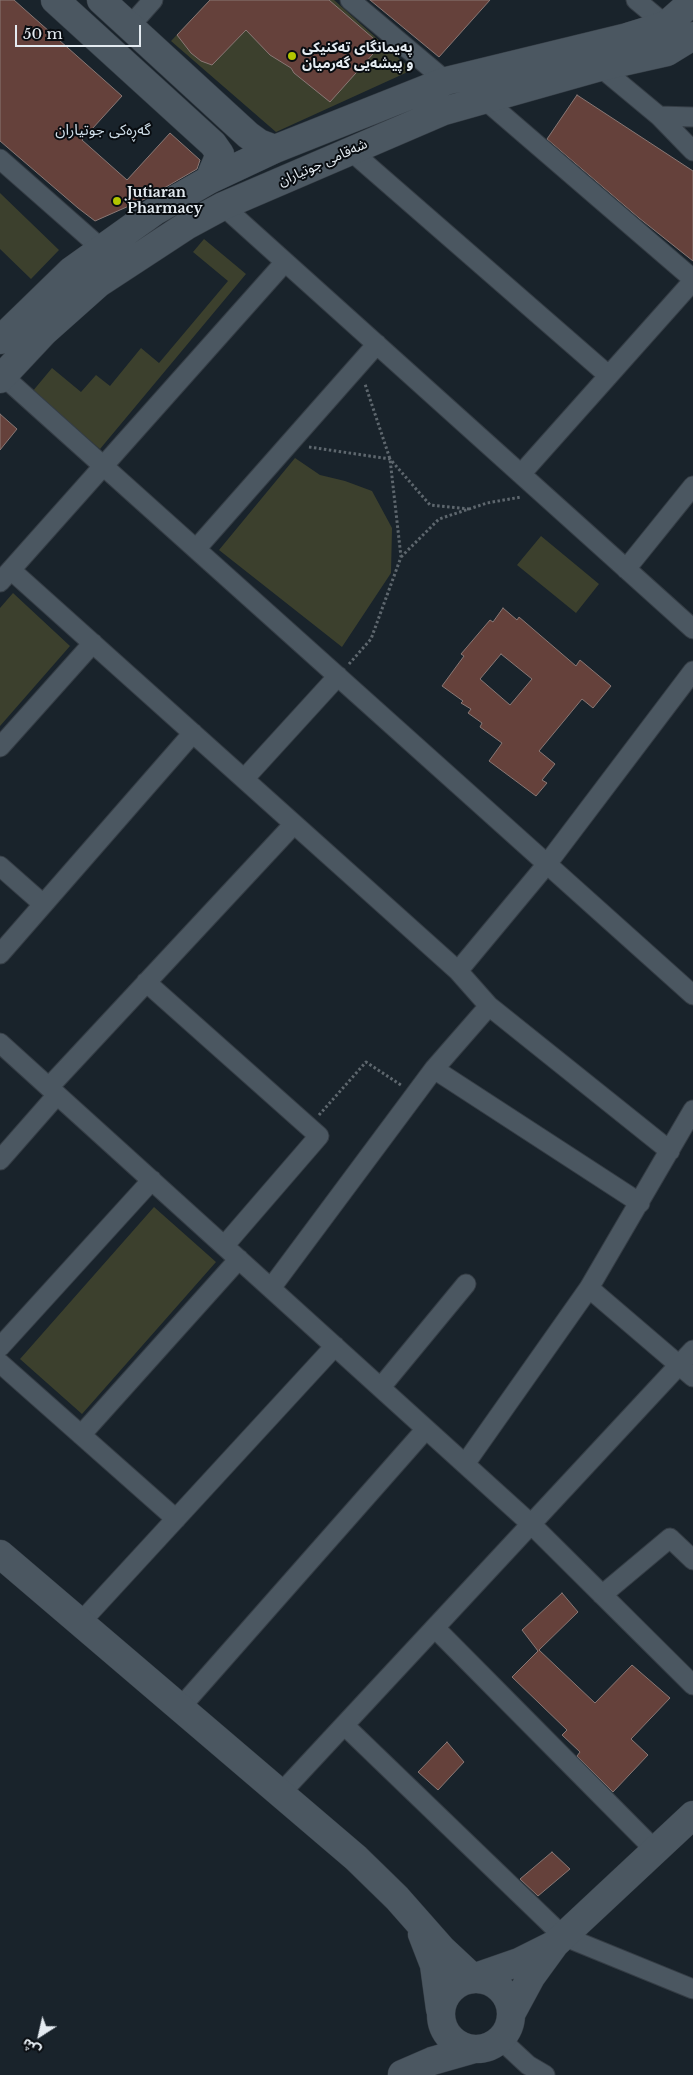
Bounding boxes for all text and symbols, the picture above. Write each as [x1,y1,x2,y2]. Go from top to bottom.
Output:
scale bar [18,15,144,47]
text: 50 m [23,24,63,43]
place label: پەیمانگای تەکنیکی و پیشەیی گەرمیان [302,40,413,72]
marker: پەیمانگای تەکنیکی و پیشەیی گەرمیان [286,50,298,62]
district label: گەڕەکی جوتیاران [55,122,151,140]
street label: شەقامی جوتیاران [276,136,370,190]
place label: Jutiaran Pharmacy [127,185,203,218]
marker: Jutiaran Pharmacy [111,195,123,207]
north arrow [15,2010,65,2060]
text: ش [18,2034,44,2060]

